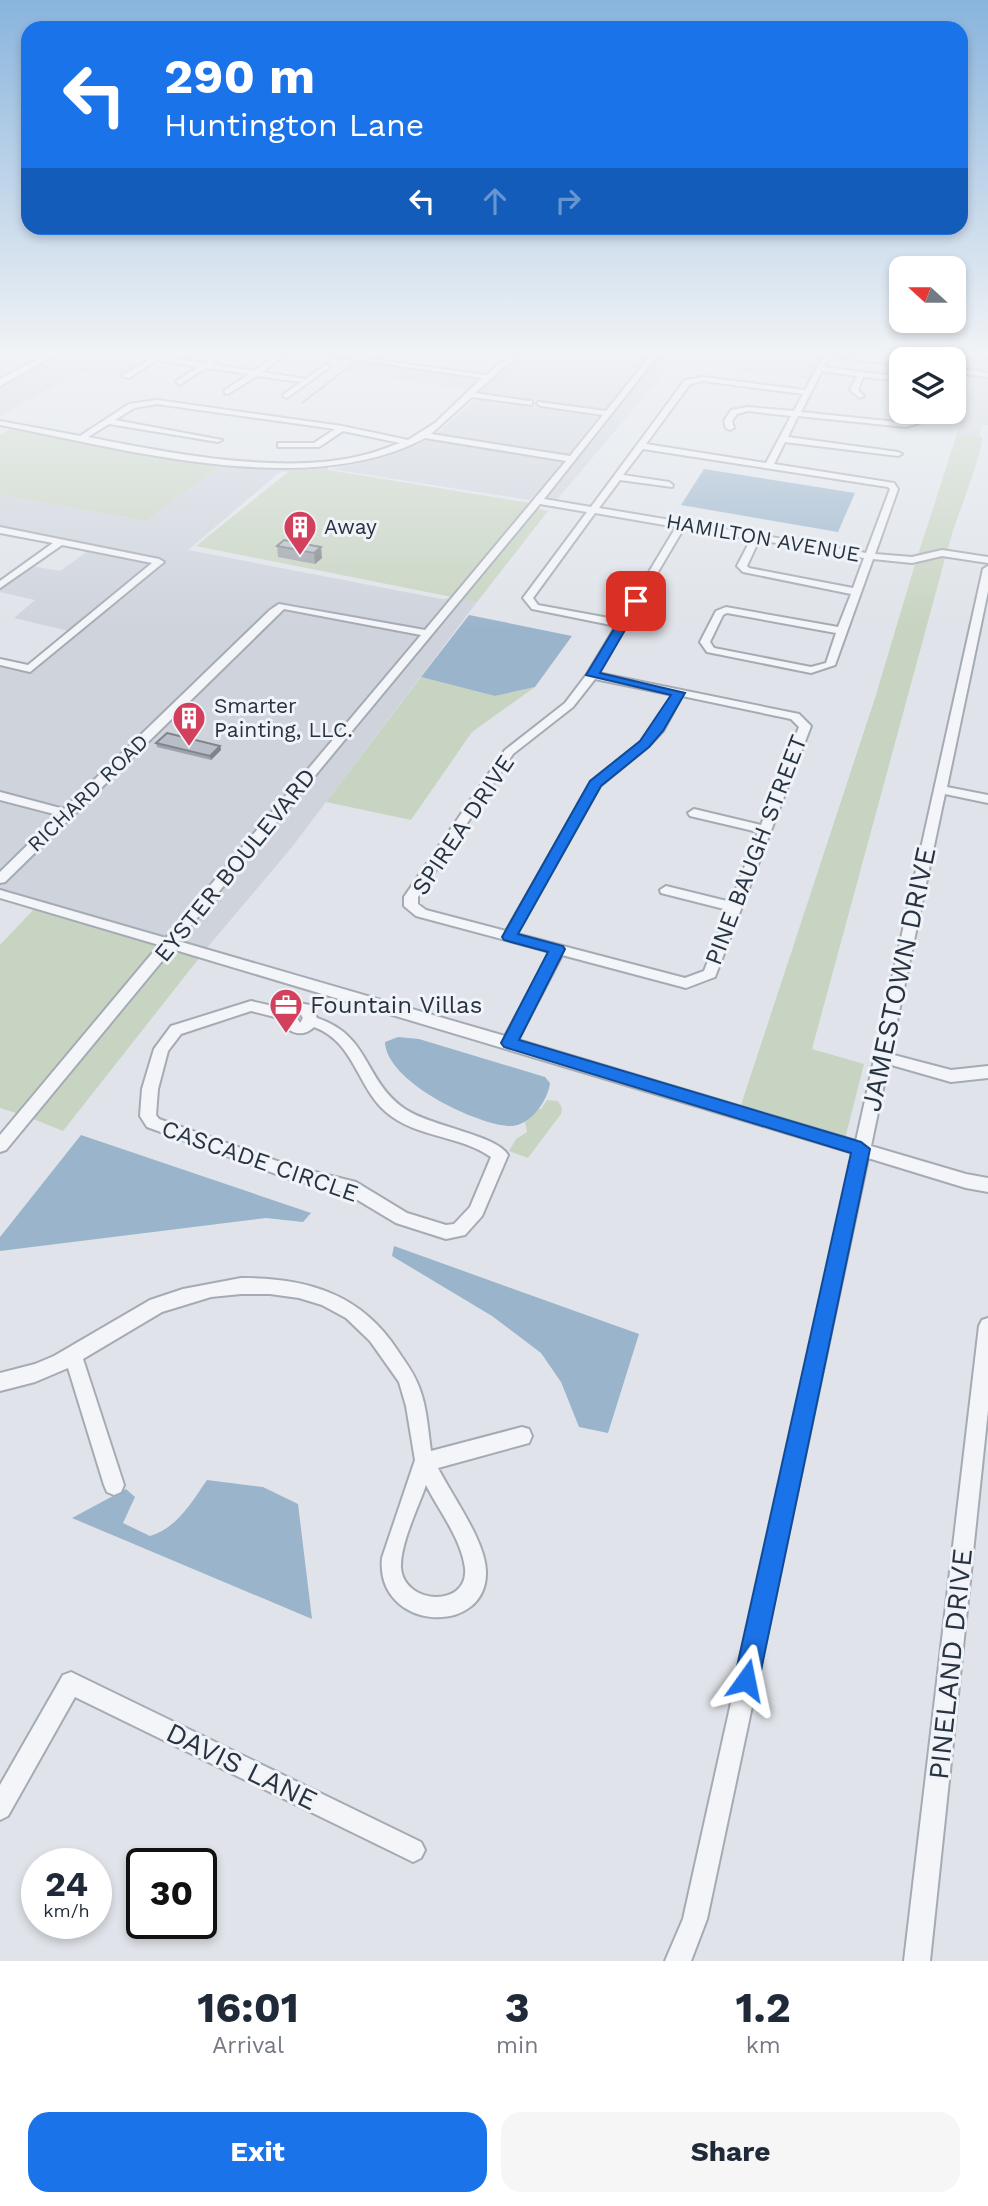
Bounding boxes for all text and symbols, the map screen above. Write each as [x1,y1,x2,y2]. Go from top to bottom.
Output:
text: 290 m [164,47,315,105]
icon: left [49,49,140,140]
text: Huntington Lane [164,106,424,144]
icon: left [403,182,441,220]
icon: ahead [476,182,514,220]
icon: right [549,182,587,220]
north arrow [889,256,966,332]
map controls [889,256,966,424]
button: layers [889,347,966,424]
building icon: Away [281,508,319,557]
street label: HAMILTON AVENUE [664,508,862,567]
place label: Away [324,514,377,539]
pin [606,571,666,631]
icon: arrive [617,582,655,620]
place label: Smarter Painting, LLC. [214,693,353,742]
building icon: Smarter Painting, LLC. [170,699,208,748]
street label: RICHARD ROAD [22,729,153,857]
street label: PINE BAUGH STREET [699,731,813,969]
street label: SPIREA DRIVE [406,750,520,900]
street label: EYSTER BOULEVARD [148,763,322,967]
street label: JAMESTOWN DRIVE [854,844,943,1114]
office icon: Fountain Villas [267,986,305,1035]
place label: Fountain Villas [310,991,482,1019]
street label: CASCADE CIRCLE [158,1114,362,1208]
street label: PINELAND DRIVE [922,1547,979,1781]
position arrow [709,1643,783,1717]
street label: DAVIS LANE [161,1716,323,1817]
speed limit sign: 30 [126,1848,217,1939]
text: 24 [45,1863,88,1905]
text: km/h [43,1900,90,1921]
text: 16:01 [197,1983,299,2032]
text: 3 [505,1983,530,2032]
text: 1.2 [736,1983,791,2032]
text: Arrival [212,2032,284,2059]
text: min [496,2032,538,2059]
text: km [746,2032,781,2059]
button: Exit [28,2112,487,2192]
button: Share [501,2112,960,2192]

